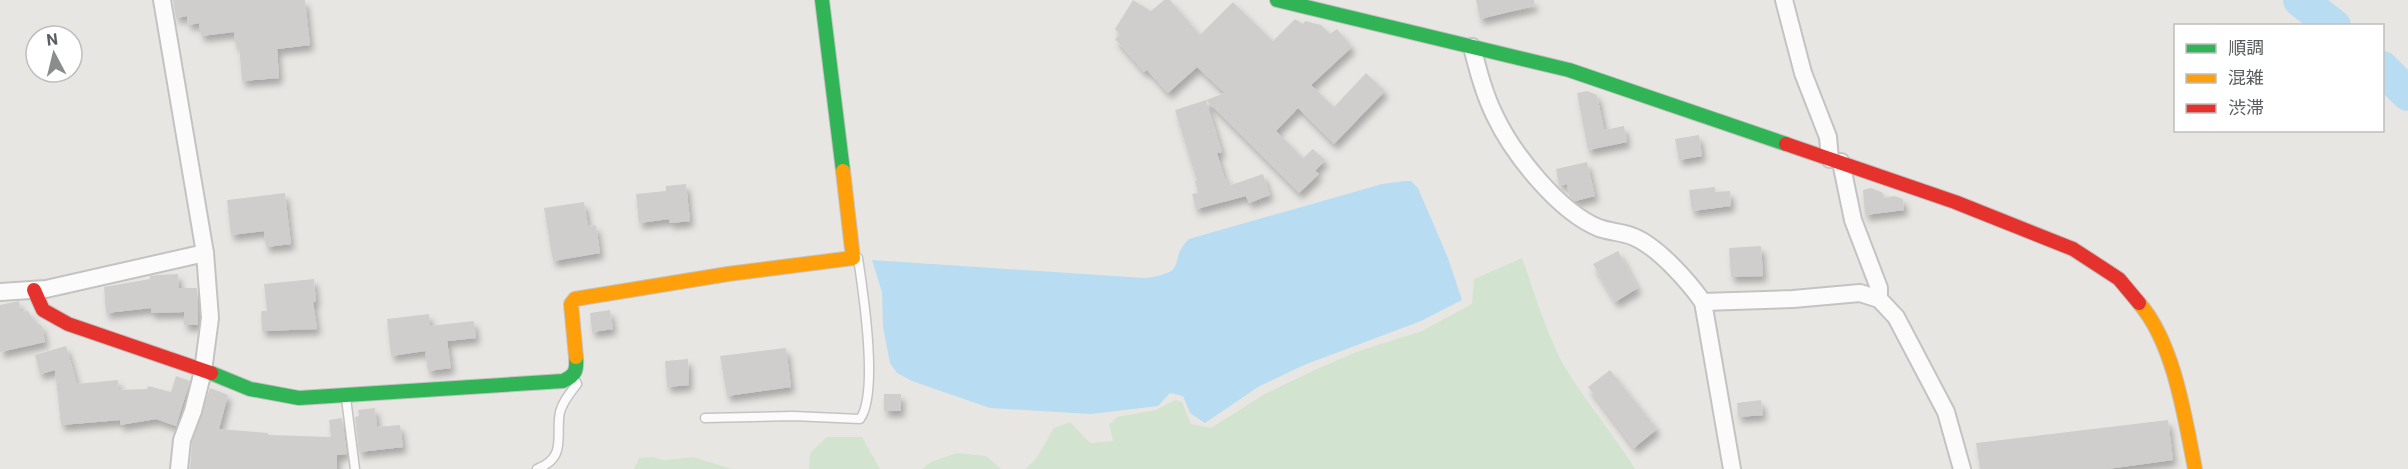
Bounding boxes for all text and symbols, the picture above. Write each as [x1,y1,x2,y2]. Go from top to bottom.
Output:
north arrow [24,24,84,84]
legend [2174,24,2384,132]
text: N [45,29,59,50]
text: 順調 [2228,37,2264,58]
text: 混雑 [2228,67,2264,88]
text: 渋滞 [2228,97,2264,118]

